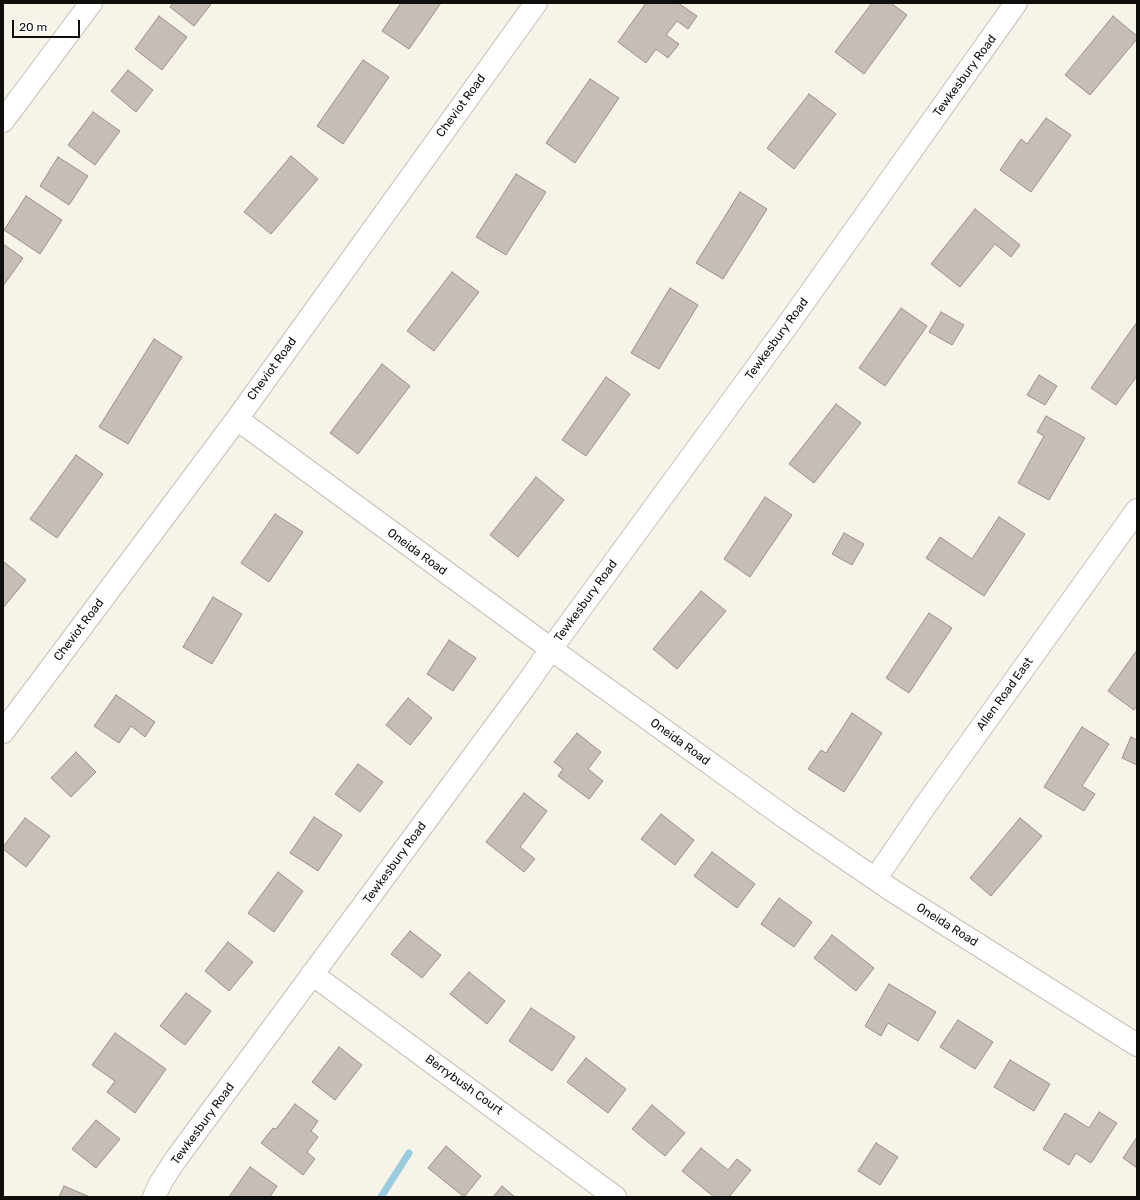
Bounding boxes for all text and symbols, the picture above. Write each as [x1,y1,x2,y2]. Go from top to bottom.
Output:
scale bar [14,12,82,38]
text: 20 m [19,20,47,34]
street label: Tewkesbury Road [930,32,1000,120]
street label: Cheviot Road [433,72,489,140]
street label: Tewkesbury Road [742,295,812,383]
street label: Cheviot Road [244,335,300,403]
street label: Oneida Road [384,526,450,578]
street label: Tewkesbury Road [551,557,621,645]
street label: Cheviot Road [51,596,107,664]
street label: Allen Road East [974,655,1036,733]
street label: Oneida Road [647,716,713,768]
street label: Tewkesbury Road [360,819,430,907]
street label: Oneida Road [913,900,981,950]
street label: Berrybush Court [422,1052,506,1118]
street label: Tewkesbury Road [168,1080,238,1168]

